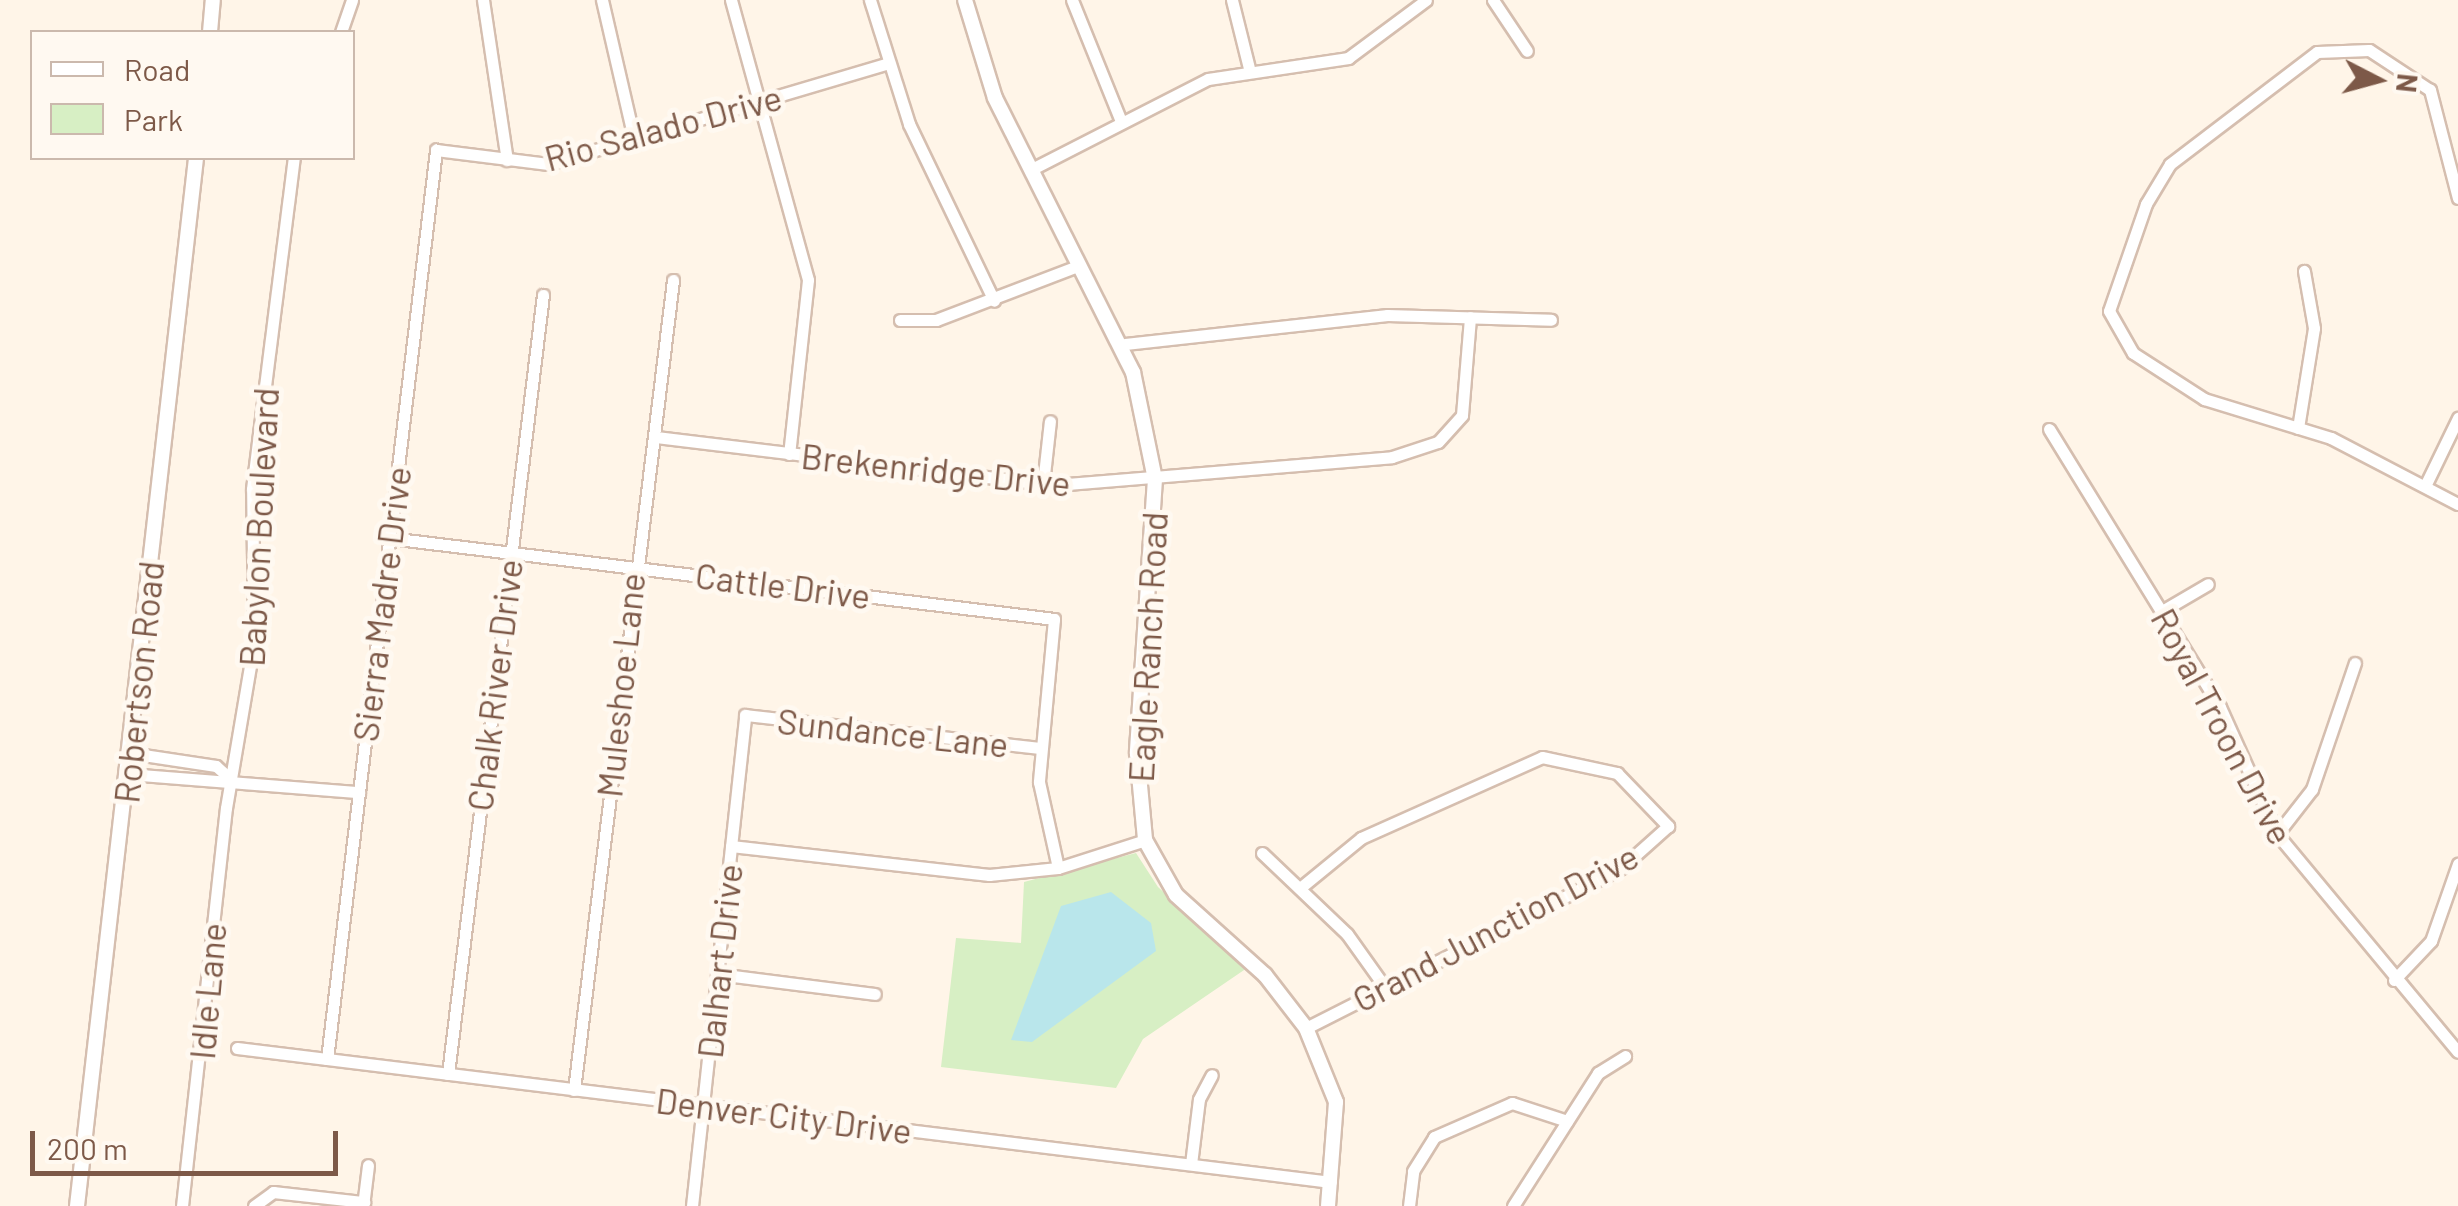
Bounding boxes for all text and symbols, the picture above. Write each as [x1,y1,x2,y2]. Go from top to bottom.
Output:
legend [30,30,355,160]
north arrow [2328,30,2428,130]
text: Road [124,51,190,87]
text: N [2390,72,2426,94]
street label: Rio Salado Drive [540,75,786,179]
text: Park [124,101,183,137]
street label: Babylon Boulevard [230,386,286,668]
street label: Brekenridge Drive [799,434,1073,504]
street label: Sierra Madre Drive [343,464,419,744]
street label: Eagle Ranch Road [1119,511,1175,783]
street label: Cattle Drive [693,553,873,617]
street label: Chalk River Drive [458,557,530,813]
street label: Robertson Road [104,559,172,805]
street label: Muleshoe Lane [587,571,653,799]
street label: Royal Troon Drive [2143,601,2303,851]
street label: Sundance Lane [775,699,1011,765]
street label: Grand Junction Drive [1345,834,1645,1020]
street label: Dalhart Drive [688,862,750,1060]
street label: Idle Lane [180,921,234,1061]
street label: Denver City Drive [654,1078,914,1152]
scale bar [35,1111,342,1173]
text: 200 m [47,1130,128,1166]

